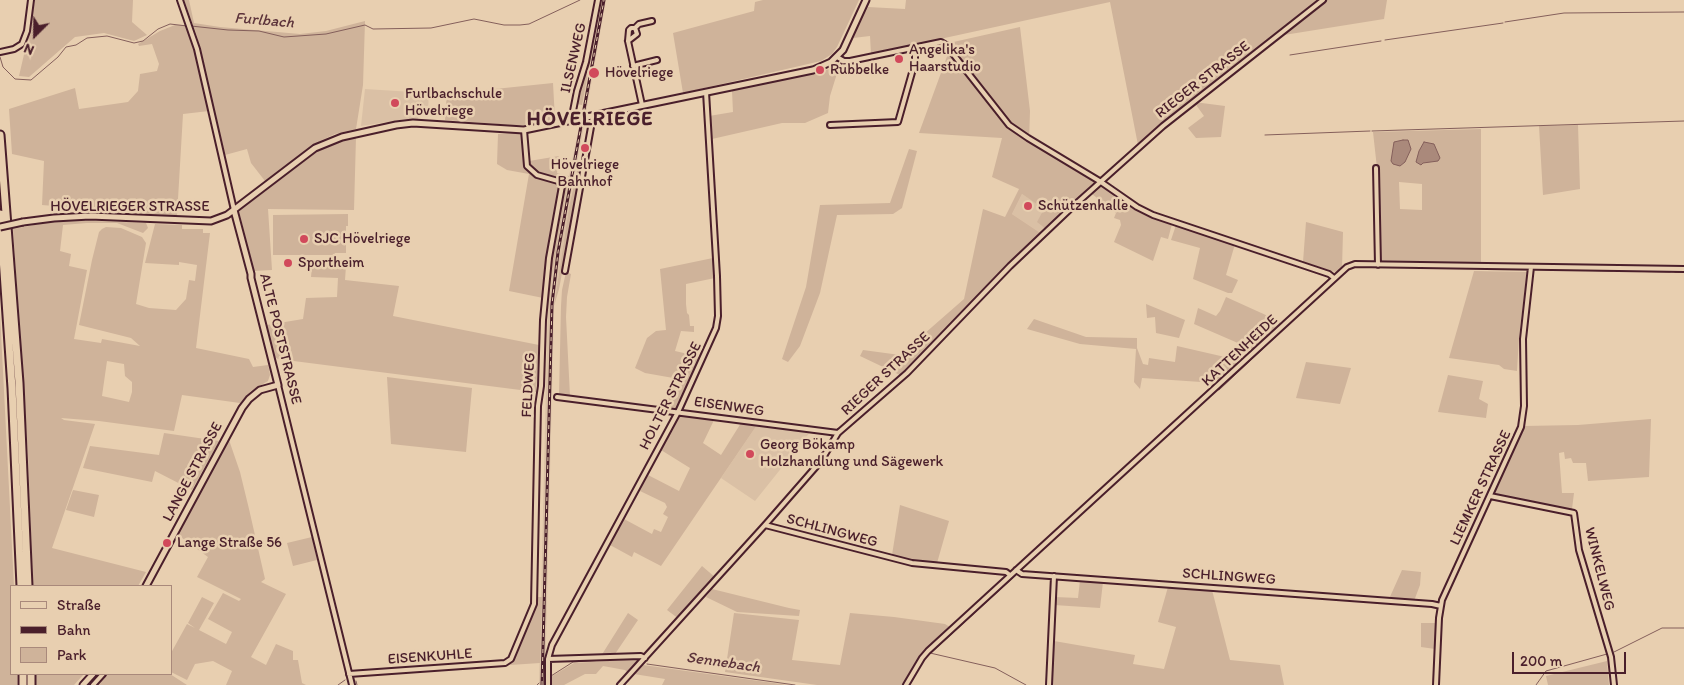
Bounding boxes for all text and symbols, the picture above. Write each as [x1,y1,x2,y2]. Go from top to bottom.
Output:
water label: Furlbach [233,9,295,33]
north arrow [10,10,60,60]
street label: ILSENWEG [557,21,591,95]
street label: RIEGER STRASSE [1152,37,1254,123]
text: N [21,40,37,59]
place label: Angelika's Haarstudio [909,41,981,76]
marker: Angelika's Haarstudio [893,53,905,65]
place label: Rübbelke [830,61,889,79]
place label: Hövelriege [605,64,673,82]
marker: Rübbelke [814,64,826,76]
marker: Hövelriege [587,66,601,80]
place label: Furlbachschule Hövelriege [405,85,502,120]
marker: Furlbachschule Hövelriege [389,97,401,109]
district label: HÖVELRIEGE [527,108,653,132]
marker: Hövelriege Bahnhof [579,142,591,154]
place label: Hövelriege Bahnhof [551,156,619,191]
place label: Schützenhalle [1038,197,1128,215]
street label: HÖVELRIEGER STRASSE [50,198,210,216]
marker: Schützenhalle [1022,200,1034,212]
place label: SJC Hövelriege [314,230,411,248]
marker: SJC Hövelriege [298,233,310,245]
place label: Sportheim [298,254,364,272]
marker: Sportheim [282,257,294,269]
street label: ALTE POSTSTRASSE [255,272,305,406]
street label: KATTENHEIDE [1198,311,1282,391]
street label: RIEGER STRASSE [838,328,934,420]
street label: HOLTER STRASSE [636,339,706,453]
street label: FELDWEG [518,352,540,418]
street label: EISENWEG [693,393,765,421]
street label: LANGE STRASSE [159,419,227,525]
street label: LIEMKER STRASSE [1446,428,1516,548]
place label: Georg Bökamp Holzhandlung und Sägewerk [760,436,943,471]
marker: Georg Bökamp Holzhandlung und Sägewerk [744,448,756,460]
street label: SCHLINGWEG [784,510,880,552]
street label: WINKELWEG [1580,525,1618,613]
place label: Lange Straße 56 [177,534,282,552]
marker: Lange Straße 56 [161,537,173,549]
street label: SCHLINGWEG [1182,565,1276,589]
legend [10,585,172,675]
text: Straße [57,596,101,614]
text: Bahn [57,621,91,639]
scale bar [1514,642,1628,674]
street label: EISENKUHLE [387,645,473,669]
text: Park [57,646,87,664]
water label: Sennebach [685,648,761,678]
text: 200 m [1520,652,1562,670]

